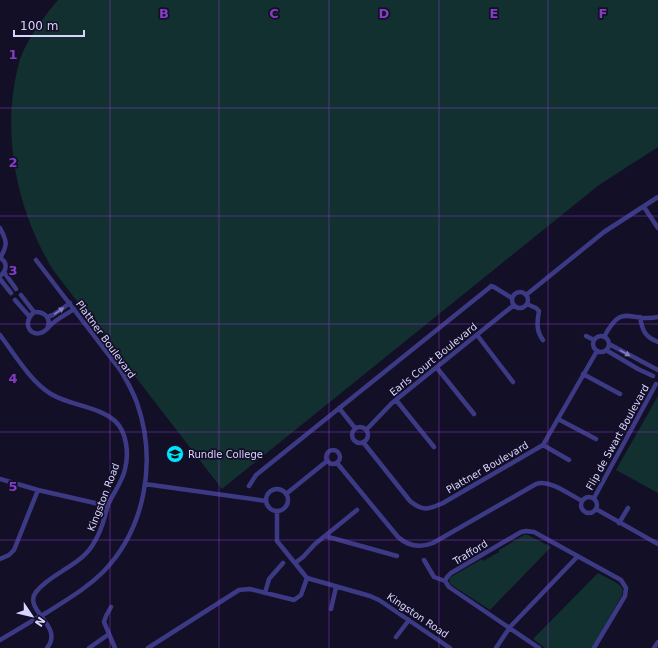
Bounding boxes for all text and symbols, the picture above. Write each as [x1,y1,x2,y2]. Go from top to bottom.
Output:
text: B [159,6,169,21]
text: C [269,6,279,21]
text: D [379,6,390,21]
text: E [490,6,498,21]
text: F [599,6,607,21]
scale bar [14,12,84,38]
text: 100 m [20,19,58,33]
text: 1 [8,47,18,62]
text: 2 [8,155,18,170]
text: 3 [8,263,18,278]
street label: Plattner Boulevard [74,298,137,380]
one-way arrow [54,307,64,315]
street label: Earls Court Boulevard [388,321,479,398]
one-way arrow [619,350,631,357]
text: 4 [8,371,18,386]
street label: Flip de Swart Boulevard [584,383,651,492]
street label: Plattner Boulevard [444,439,530,495]
school or university icon: Rundle College [165,444,185,464]
place label: Rundle College [188,449,263,460]
street label: Kingston Road [85,462,121,533]
text: 5 [8,479,18,494]
street label: Trafford [450,538,489,567]
street label: Kingston Road [385,591,451,640]
north arrow [12,596,52,636]
text: N [32,614,48,629]

